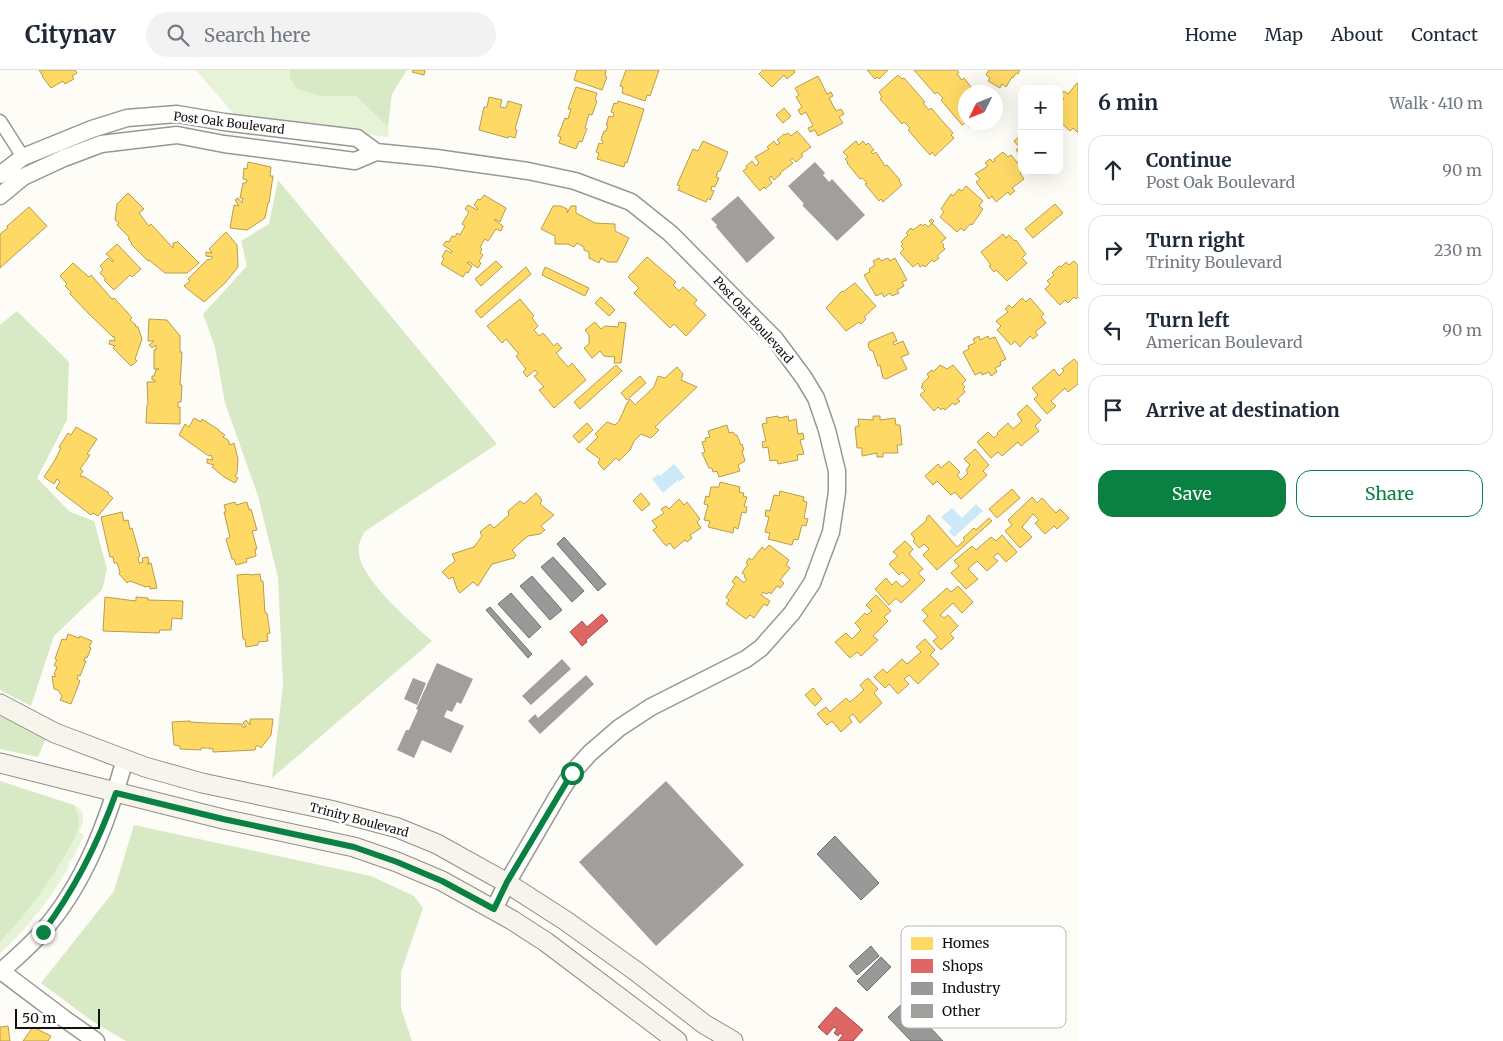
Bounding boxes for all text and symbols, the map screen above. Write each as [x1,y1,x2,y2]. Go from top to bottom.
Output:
search box [146,12,496,57]
text: Citynav [25,19,116,50]
icon: search [164,21,192,49]
text: Search here [204,23,310,47]
text: Home [1185,23,1237,46]
text: Map [1265,23,1303,46]
text: About [1331,23,1383,46]
text: Contact [1411,23,1478,46]
north arrow [958,85,1003,130]
map controls [1018,85,1063,175]
button: + [1018,85,1063,130]
text: 6 min [1098,89,1158,116]
text: Walk · 410 m [1389,93,1483,113]
street label: Post Oak Boulevard [173,108,285,137]
button: − [1018,130,1063,175]
text: Continue [1146,148,1232,172]
icon: ahead [1099,156,1127,184]
text: 90 m [1442,160,1482,180]
text: Post Oak Boulevard [1146,172,1295,192]
text: Turn right [1146,228,1245,252]
icon: right [1099,236,1127,264]
text: 230 m [1434,240,1482,260]
text: Trinity Boulevard [1146,252,1282,272]
street label: Post Oak Boulevard [710,273,796,366]
text: Turn left [1146,308,1230,332]
icon: left [1099,316,1127,344]
text: 90 m [1442,320,1482,340]
text: American Boulevard [1146,332,1303,352]
icon: arrive [1099,396,1127,424]
text: Arrive at destination [1146,398,1340,422]
button: Save [1098,470,1286,517]
button: Share [1296,470,1483,517]
route start [561,762,584,785]
street label: Trinity Boulevard [308,799,410,840]
route end [32,921,55,944]
legend [901,926,1066,1028]
text: Homes [942,934,989,952]
text: Shops [942,957,983,975]
text: Industry [942,979,1001,997]
text: Other [942,1002,981,1020]
scale bar [15,1006,100,1029]
text: 50 m [22,1009,56,1027]

